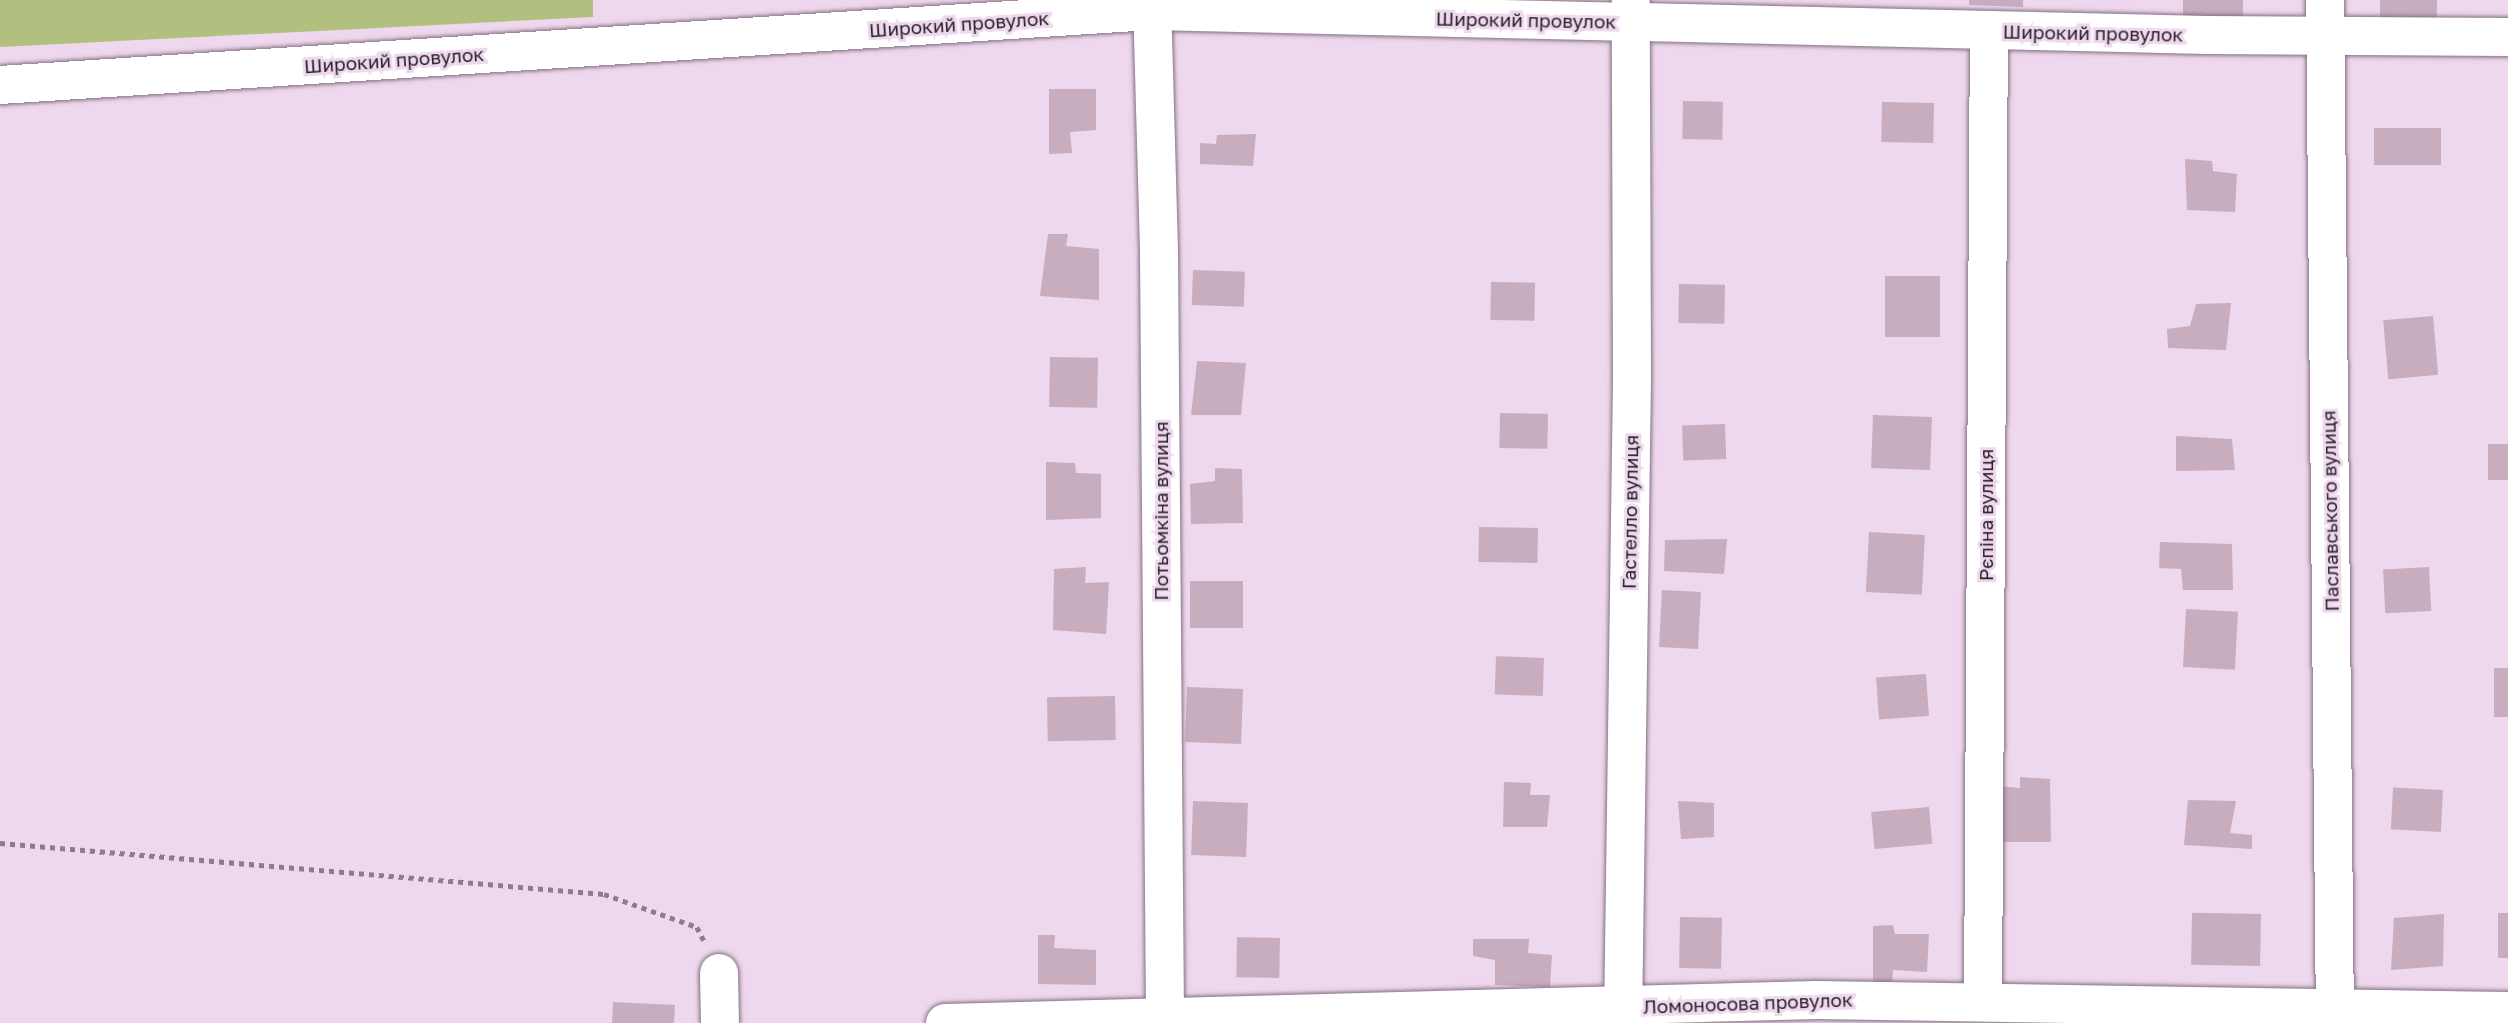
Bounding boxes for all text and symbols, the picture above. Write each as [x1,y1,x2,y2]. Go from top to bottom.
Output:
street label: Широкий провулок [868,6,1050,42]
street label: Широкий провулок [1436,7,1616,33]
street label: Широкий провулок [2003,20,2183,46]
street label: Широкий провулок [303,42,485,78]
street label: Паславського вулиця [2317,410,2343,612]
street label: Потьомкіна вулиця [1150,421,1172,601]
street label: Гастелло вулиця [1617,435,1643,589]
street label: Рєпіна вулиця [1975,449,1997,581]
street label: Ломоносова провулок [1643,988,1853,1018]

